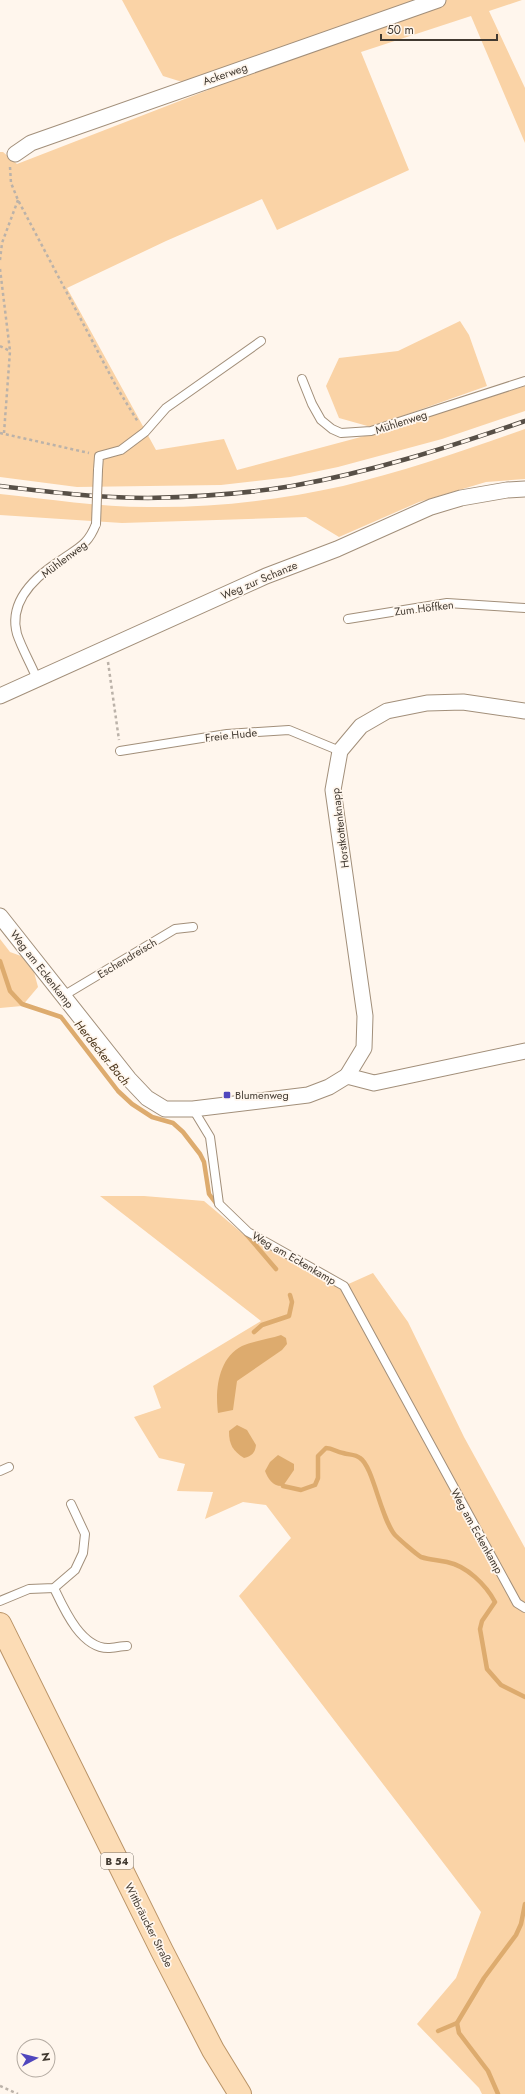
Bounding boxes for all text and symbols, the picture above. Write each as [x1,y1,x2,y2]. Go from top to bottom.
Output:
scale bar [381,16,497,42]
text: 50 m [387,21,414,39]
street label: Ackerweg [201,59,249,89]
street label: Mühlenweg [373,406,429,438]
street label: Mühlenweg [38,536,90,582]
street label: Weg zur Schanze [218,557,300,603]
street label: Zum Höffken [393,596,455,620]
street label: Freie Hude [204,724,258,746]
street label: Horstkottenknapp [327,787,353,869]
street label: Weg am Eckenkamp [7,927,77,1011]
street label: Eschendreisch [94,934,160,982]
water label: Herdecker Bach [70,1016,134,1090]
place label: Blumenweg [235,1087,289,1103]
marker: Blumenweg [222,1090,232,1100]
street label: Weg am Eckenkamp [249,1227,339,1289]
street label: Weg am Eckenkamp [447,1486,507,1576]
road number: B 54 [101,1853,133,1869]
street label: Wittbräucker Straße [121,1880,177,1970]
north arrow [16,2038,56,2078]
text: N [37,2051,54,2062]

